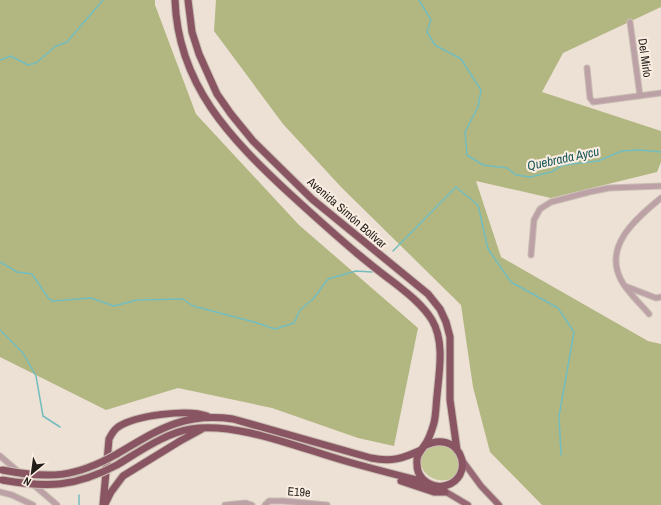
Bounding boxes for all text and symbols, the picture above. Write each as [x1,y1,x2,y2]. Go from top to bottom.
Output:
street label: Del Mirlo [634,37,656,79]
water label: Quebrada Aycu [526,143,601,174]
street label: Avenida Simón Bolívar [303,173,391,252]
north arrow [12,453,52,493]
text: N [21,474,33,489]
street label: E19e [287,483,311,501]

